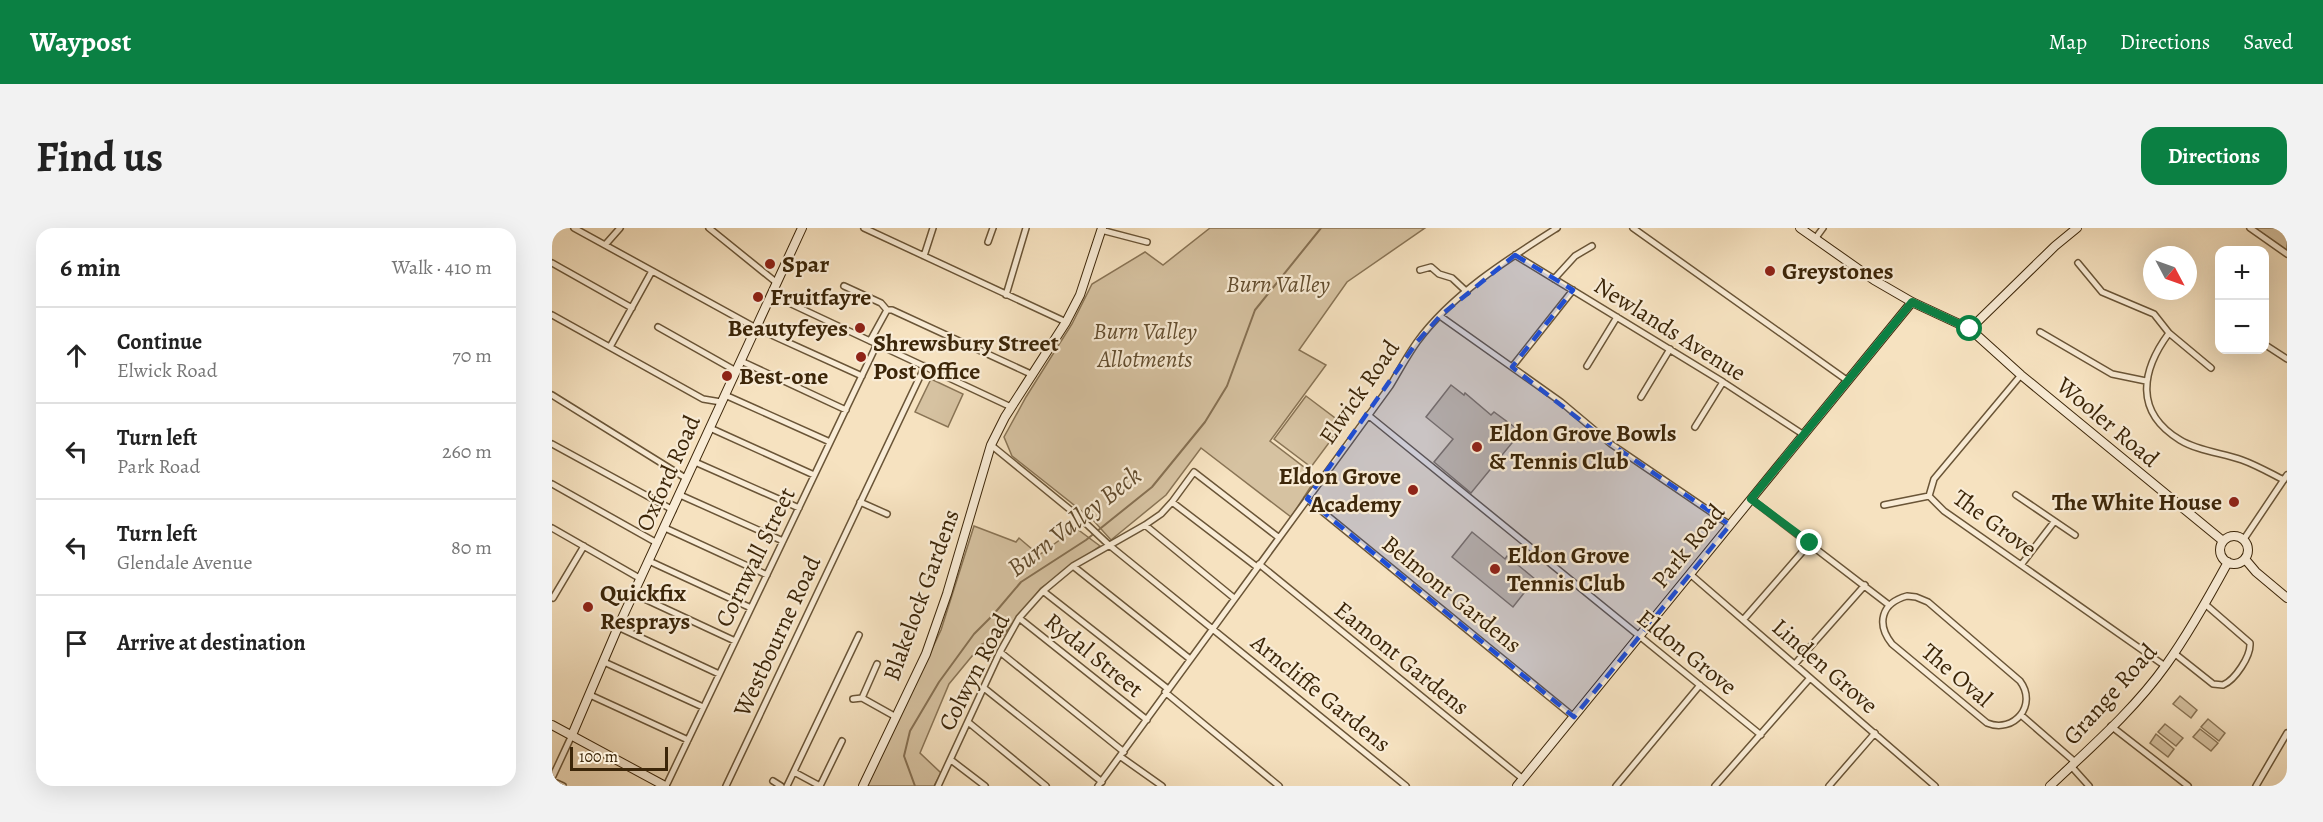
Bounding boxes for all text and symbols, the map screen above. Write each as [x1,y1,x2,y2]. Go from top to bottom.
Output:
text: Waypost [30,23,131,61]
text: Map [2049,28,2087,56]
text: Directions [2120,28,2210,56]
text: Saved [2243,28,2293,56]
button: Directions [2141,127,2287,185]
text: Find us [36,128,163,185]
north arrow [2143,246,2197,300]
map controls [2215,246,2269,354]
button: + [2215,246,2269,300]
place label: Spar [782,248,829,280]
text: 6 min [60,250,121,285]
text: Walk · 410 m [392,254,492,281]
place label: Greystones [1782,255,1894,287]
marker: Spar [763,257,777,271]
marker: Greystones [1763,264,1777,278]
park label: Burn Valley [1226,268,1331,300]
street label: Newlands Avenue [1588,269,1752,389]
place label: Fruitfayre [770,281,871,313]
marker: Fruitfayre [751,290,765,304]
button: − [2215,300,2269,354]
place label: Beautyfeyes [727,312,848,344]
park label: Burn Valley Allotments [1093,315,1198,375]
route start [1956,315,1982,341]
marker: Beautyfeyes [853,321,867,335]
text: Continue [117,327,202,357]
place label: Shrewsbury Street Post Office [873,327,1059,387]
street label: Elwick Road [1311,333,1407,451]
icon: ahead [60,339,93,372]
text: 70 m [452,342,492,369]
marker: Shrewsbury Street Post Office [854,350,868,364]
text: Elwick Road [117,357,217,384]
place label: Best-one [739,360,828,392]
marker: Best-one [720,369,734,383]
street label: Wooler Road [2049,369,2166,474]
street label: Oxford Road [628,410,708,536]
place label: Eldon Grove Bowls & Tennis Club [1489,417,1676,477]
text: Turn left [117,423,197,453]
icon: left [60,435,93,468]
text: 260 m [442,438,492,465]
marker: Eldon Grove Bowls & Tennis Club [1470,440,1484,454]
text: Park Road [117,453,200,480]
water label: Burn Valley Beck [1000,458,1149,585]
place label: Eldon Grove Academy [1278,460,1402,520]
street label: Cornwall Street [707,482,803,632]
street label: The Grove [1947,482,2043,564]
marker: Eldon Grove Academy [1406,483,1420,497]
place label: The White House [2052,486,2222,518]
marker: The White House [2227,495,2241,509]
street label: Park Road [1644,497,1732,595]
street label: Blakelock Gardens [875,505,967,685]
text: Turn left [117,519,197,549]
street label: Belmont Gardens [1376,528,1528,660]
route end [1796,529,1822,555]
icon: left [60,531,93,564]
text: 80 m [451,534,492,561]
place label: Eldon Grove Tennis Club [1507,539,1630,599]
text: Glendale Avenue [117,549,252,576]
street label: Westbourne Road [725,550,828,722]
marker: Eldon Grove Tennis Club [1488,562,1502,576]
place label: Quickfix Resprays [600,577,690,637]
street label: Eamont Gardens [1328,594,1476,722]
marker: Quickfix Resprays [581,600,595,614]
street label: Eldon Grove [1630,602,1744,702]
street label: Rydal Street [1038,605,1150,705]
street label: Colwyn Road [931,608,1017,736]
street label: Linden Grove [1765,611,1885,721]
street label: Arncliffe Gardens [1244,626,1398,759]
icon: arrive [60,627,93,660]
text: Arrive at destination [117,628,306,658]
street label: The Oval [1915,636,1999,714]
street label: Grange Road [2056,636,2164,752]
scale bar [570,744,668,772]
text: 100 m [579,746,618,768]

